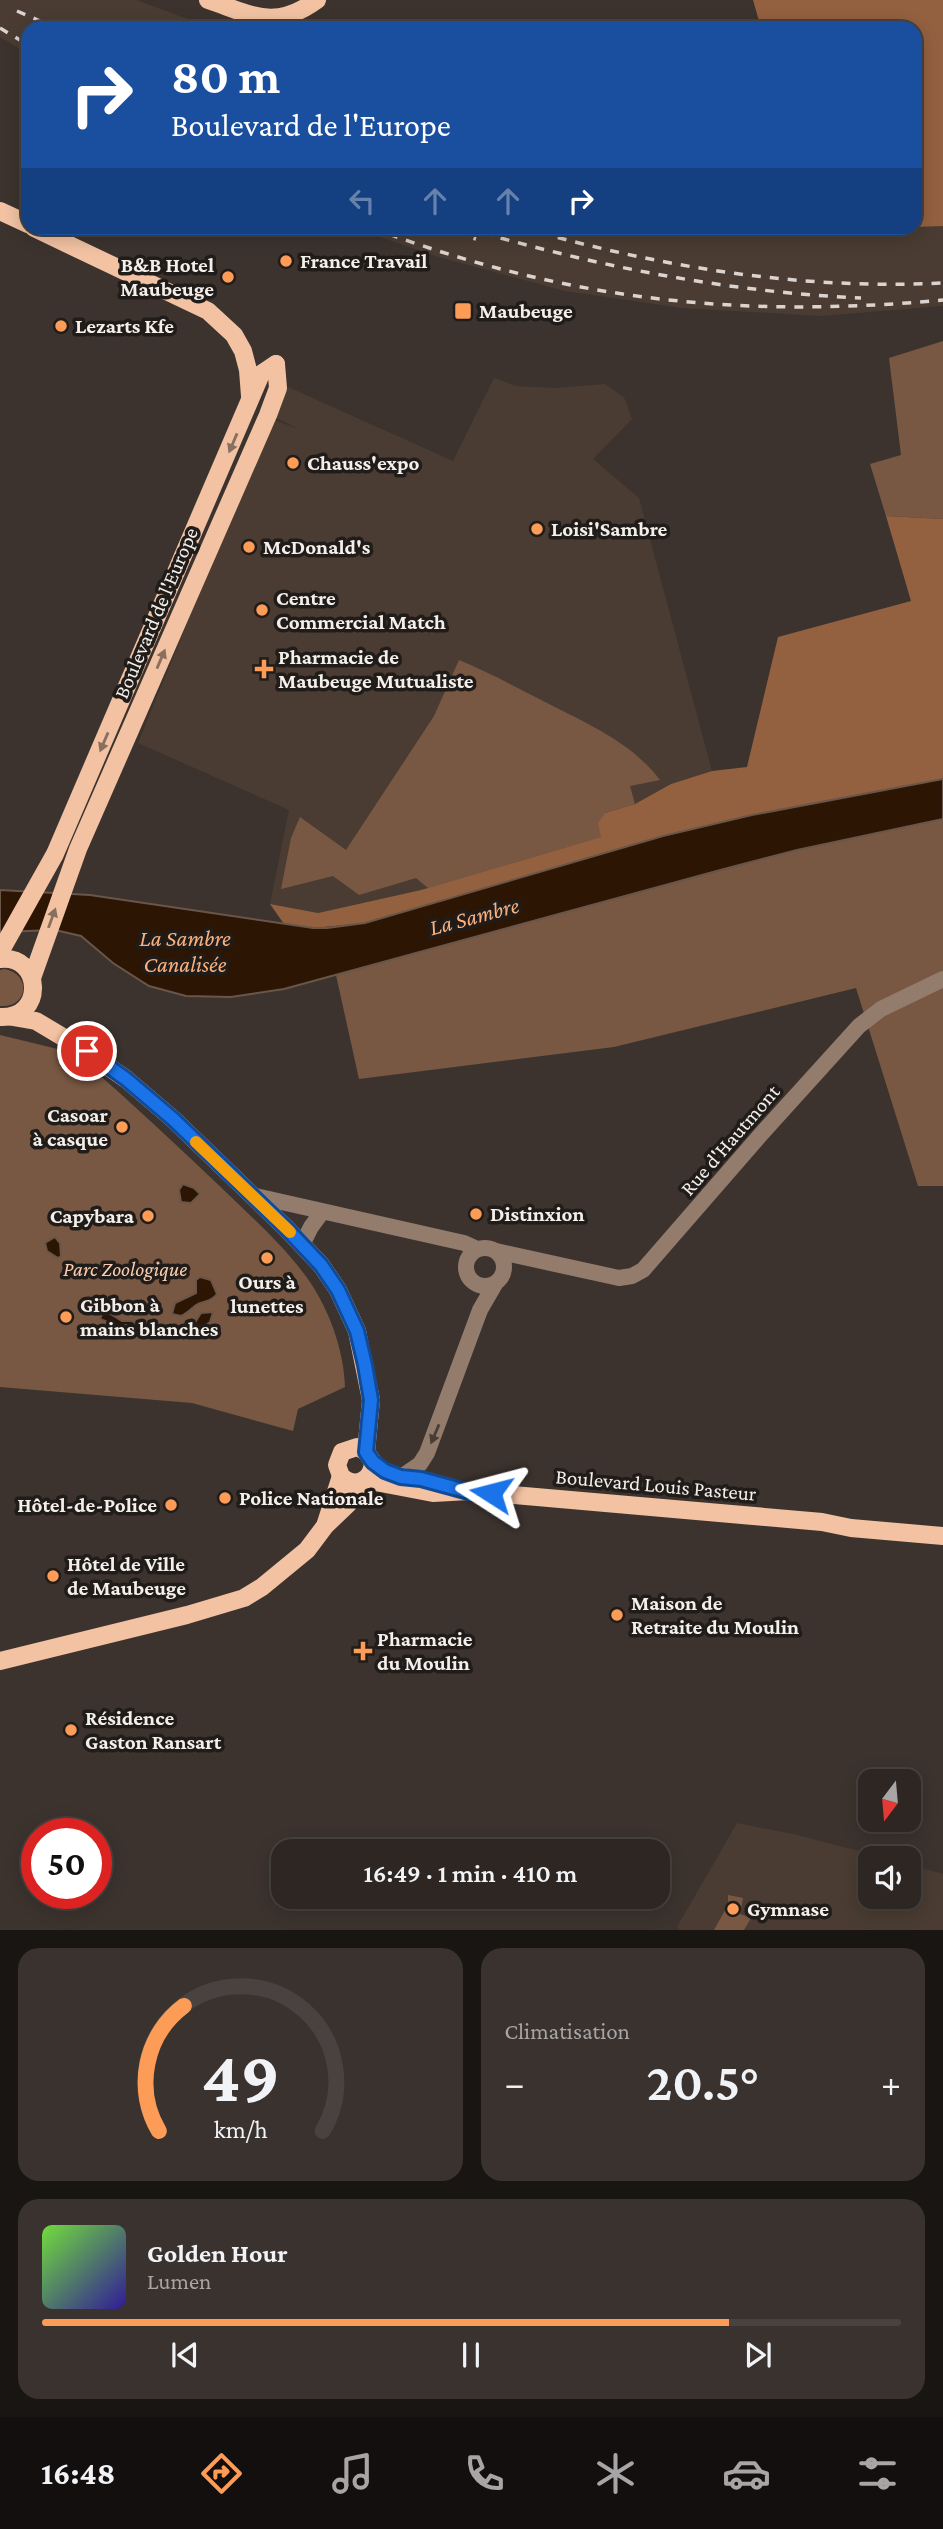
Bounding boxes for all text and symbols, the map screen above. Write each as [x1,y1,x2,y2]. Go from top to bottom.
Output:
icon: right [56,49,147,140]
text: 80 m [171,49,280,104]
text: Boulevard de l'Europe [171,107,451,143]
icon: left [343,182,381,220]
icon: ahead [416,182,454,220]
icon: ahead [489,182,527,220]
icon: right [562,182,600,220]
place label: France Travail [300,249,427,273]
place label: B&B Hotel Maubeuge [120,253,214,301]
marker: France Travail [278,253,294,269]
marker: B&B Hotel Maubeuge [220,269,236,285]
place label: Maubeuge [479,299,573,323]
marker: Maubeuge [453,301,473,321]
place label: Lezarts Kfe [75,314,174,338]
marker: Lezarts Kfe [53,318,69,334]
one-way arrow [227,433,238,454]
place label: Chauss'expo [307,451,420,475]
marker: Chauss'expo [285,455,301,471]
place label: Loisi'Sambre [551,517,668,541]
marker: Loisi'Sambre [529,521,545,537]
street label: Boulevard de l'Europe [109,524,203,702]
place label: McDonald's [263,535,371,559]
marker: McDonald's [241,539,257,555]
place label: Centre Commercial Match [276,586,446,634]
marker: Centre Commercial Match [254,602,270,618]
place label: Pharmacie de Maubeuge Mutualiste [278,645,474,693]
one-way arrow [156,648,167,669]
marker: Pharmacie de Maubeuge Mutualiste [256,661,272,677]
one-way arrow [98,732,110,752]
water label: La Sambre [426,892,522,940]
one-way arrow [47,908,58,929]
water label: La Sambre Canalisée [139,925,231,977]
pin [57,1021,117,1081]
icon: arrive [68,1032,106,1070]
street label: Rue d'Hautmont [675,1079,785,1200]
place label: Casoar à casque [33,1103,109,1151]
marker: Casoar à casque [114,1119,130,1135]
place label: Distinxion [490,1202,585,1226]
place label: Capybara [50,1204,135,1228]
marker: Distinxion [468,1206,484,1222]
marker: Capybara [140,1208,156,1224]
marker: Ours à lunettes [259,1250,275,1266]
park label: Parc Zoologique [63,1257,187,1281]
place label: Ours à lunettes [230,1270,304,1318]
place label: Gibbon à mains blanches [80,1293,219,1341]
marker: Gibbon à mains blanches [58,1309,74,1325]
one-way arrow [429,1424,440,1445]
position arrow [454,1456,528,1530]
street label: Boulevard Louis Pasteur [555,1464,758,1506]
place label: Police Nationale [239,1486,384,1510]
marker: Police Nationale [217,1490,233,1506]
place label: Hôtel-de-Police [17,1493,157,1517]
marker: Hôtel-de-Police [163,1497,179,1513]
place label: Hôtel de Ville de Maubeuge [67,1552,186,1600]
marker: Hôtel de Ville de Maubeuge [45,1568,61,1584]
place label: Maison de Retraite du Moulin [631,1591,799,1639]
marker: Maison de Retraite du Moulin [609,1607,625,1623]
place label: Pharmacie du Moulin [377,1627,473,1675]
marker: Pharmacie du Moulin [355,1643,371,1659]
place label: Résidence Gaston Ransart [85,1706,222,1754]
marker: Résidence Gaston Ransart [63,1722,79,1738]
north arrow [858,1769,920,1832]
map controls [858,1769,921,1909]
speed limit sign: 50 [21,1818,112,1909]
button: sound [858,1846,921,1909]
text: 16:49 · 1 min · 410 m [364,1859,577,1888]
place label: Gymnase [747,1897,829,1921]
marker: Gymnase [725,1901,741,1917]
text: Climatisation [505,2018,630,2044]
text: 49 [201,2036,280,2117]
text: 20.5° [646,2053,759,2111]
text: − [505,2062,525,2104]
text: + [881,2062,901,2104]
text: km/h [213,2115,267,2142]
text: Golden Hour [147,2239,288,2268]
text: Lumen [147,2268,211,2294]
icon: previous [166,2336,204,2374]
icon: pause [452,2336,490,2374]
icon: next [739,2336,777,2374]
icon: directions [197,2449,246,2498]
icon: music [328,2449,377,2498]
icon: phone [460,2449,509,2498]
icon: climate [591,2449,640,2498]
icon: car [722,2449,771,2498]
icon: filters [853,2449,902,2498]
text: 16:48 [41,2455,115,2491]

